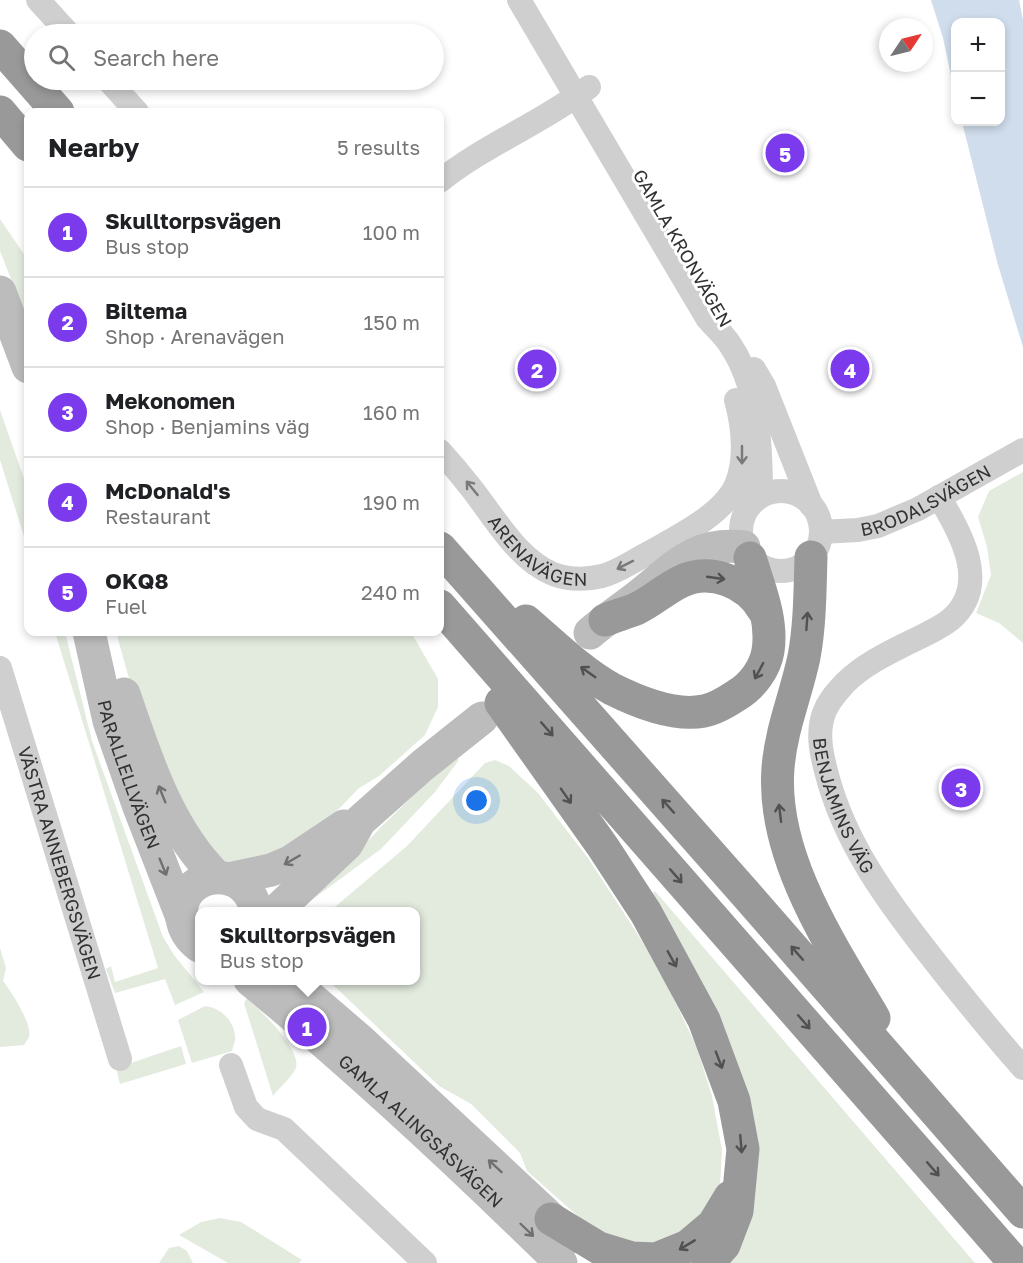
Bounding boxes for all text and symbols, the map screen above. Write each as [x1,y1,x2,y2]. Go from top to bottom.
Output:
north arrow [879,18,933,72]
map controls [951,18,1005,126]
button: + [951,18,1005,72]
search box [24,24,444,90]
icon: search [45,41,78,74]
text: Search here [93,44,219,71]
button: − [951,72,1005,126]
pin: 5 [766,130,804,176]
text: Nearby [48,132,139,163]
text: 5 results [337,135,420,159]
street label: GAMLA KRONVÄGEN [629,165,737,331]
text: Skulltorpsvägen [105,207,281,234]
text: 1 [62,220,73,244]
text: 100 m [363,220,420,244]
text: Bus stop [105,234,189,258]
text: Biltema [105,297,187,324]
text: 2 [61,310,74,334]
text: 150 m [364,310,420,334]
text: Shop · Arenavägen [105,324,285,348]
pin: 2 [518,346,556,392]
pin: 4 [830,346,870,392]
text: Mekonomen [105,387,235,414]
text: 3 [61,400,74,424]
text: 160 m [363,400,420,424]
text: Shop · Benjamins väg [105,414,310,438]
one-way arrow [736,445,747,465]
street label: BRODALSVÄGEN [858,460,994,540]
text: McDonald's [105,477,231,504]
one-way arrow [465,480,478,496]
text: 4 [61,490,74,514]
text: 190 m [363,490,420,514]
text: Restaurant [105,504,211,528]
street label: ARENAVÄGEN [484,510,587,590]
one-way arrow [617,560,635,572]
text: OKQ8 [105,567,168,594]
one-way arrow [706,573,725,584]
text: 5 [61,580,74,604]
text: 240 m [361,580,420,604]
text: Fuel [105,594,147,618]
one-way arrow [802,612,813,632]
one-way arrow [753,662,765,679]
one-way arrow [581,666,597,678]
street label: PARALLELLVÄGEN [94,698,165,852]
one-way arrow [540,721,554,736]
street label: BENJAMINS VÄG [809,737,879,877]
street label: VÄSTRA ANNEBERGSVÄGEN [14,744,106,982]
pin: 3 [942,766,980,810]
one-way arrow [156,786,167,804]
your location [462,786,491,815]
one-way arrow [560,787,572,803]
one-way arrow [661,799,675,814]
one-way arrow [774,803,785,823]
one-way arrow [284,854,301,866]
one-way arrow [158,857,169,876]
one-way arrow [669,868,683,883]
popup [195,907,420,985]
text: Skulltorpsvägen [219,921,396,948]
one-way arrow [790,946,804,961]
text: Bus stop [219,948,303,972]
one-way arrow [666,950,678,967]
pin: 1 [288,1004,326,1050]
one-way arrow [797,1014,811,1029]
street label: GAMLA ALINGSÅSVÄGEN [334,1049,508,1212]
one-way arrow [714,1050,725,1069]
one-way arrow [736,1133,747,1153]
one-way arrow [487,1159,502,1173]
one-way arrow [926,1161,940,1176]
one-way arrow [520,1223,535,1238]
one-way arrow [679,1239,696,1251]

